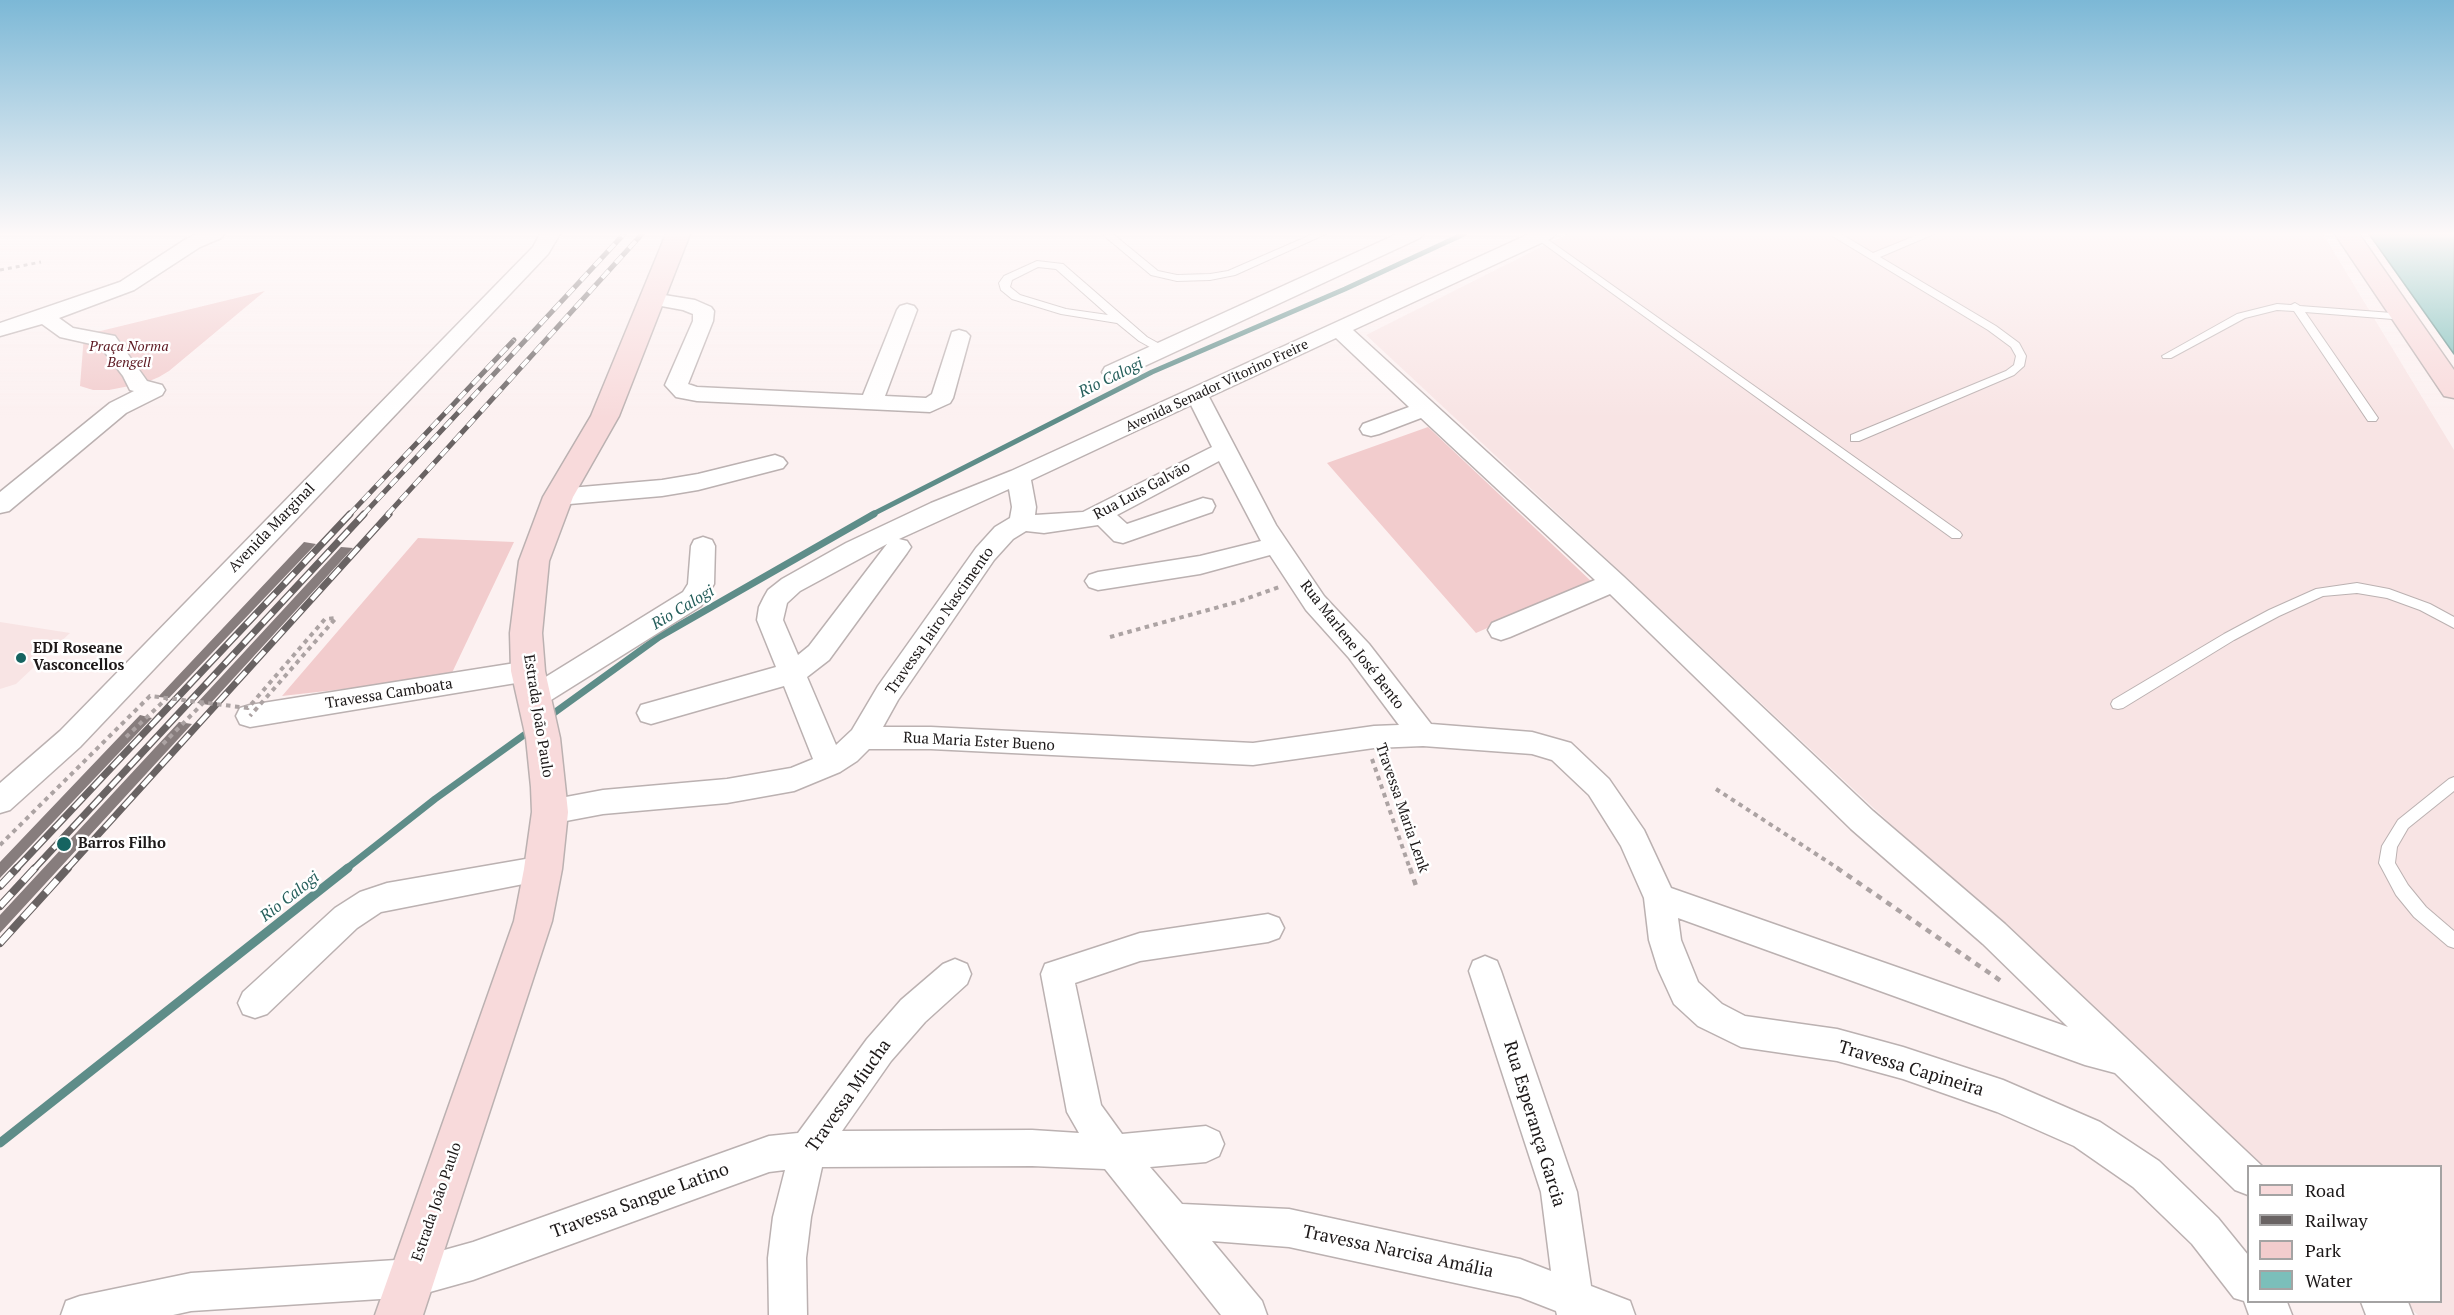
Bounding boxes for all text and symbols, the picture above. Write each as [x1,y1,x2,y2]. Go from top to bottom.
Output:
street label: Avenida Senador Vitorino Freire [1123,336,1311,436]
park label: Praça Norma Bengell [89,339,169,372]
water label: Rio Calogi [1075,354,1147,402]
street label: Rua Luis Galvão [1091,458,1193,524]
street label: Avenida Marginal [225,480,319,576]
street label: Travessa Jairo Nascimento [882,544,998,698]
street label: Rua Marlene José Bento [1296,577,1408,713]
water label: Rio Calogi [648,582,718,634]
place label: EDI Roseane Vasconcellos [33,640,124,675]
marker: EDI Roseane Vasconcellos [14,651,28,665]
street label: Estrada João Paulo [519,653,557,779]
street label: Travessa Camboata [324,675,454,713]
street label: Rua Maria Ester Bueno [903,729,1055,755]
street label: Travessa Maria Lenk [1371,741,1433,875]
marker: Barros Filho [55,835,73,853]
place label: Barros Filho [78,835,166,853]
water label: Rio Calogi [257,868,323,926]
street label: Travessa Miucha [802,1035,896,1157]
street label: Travessa Capineira [1836,1037,1986,1101]
street label: Rua Esperança Garcia [1498,1038,1570,1210]
street label: Estrada João Paulo [408,1140,466,1264]
street label: Travessa Sangue Latino [548,1159,732,1243]
legend [2247,1165,2442,1303]
text: Road [2305,1178,2345,1202]
text: Railway [2305,1208,2368,1232]
street label: Travessa Narcisa Amália [1301,1221,1495,1283]
text: Park [2305,1238,2341,1262]
text: Water [2305,1268,2352,1292]

